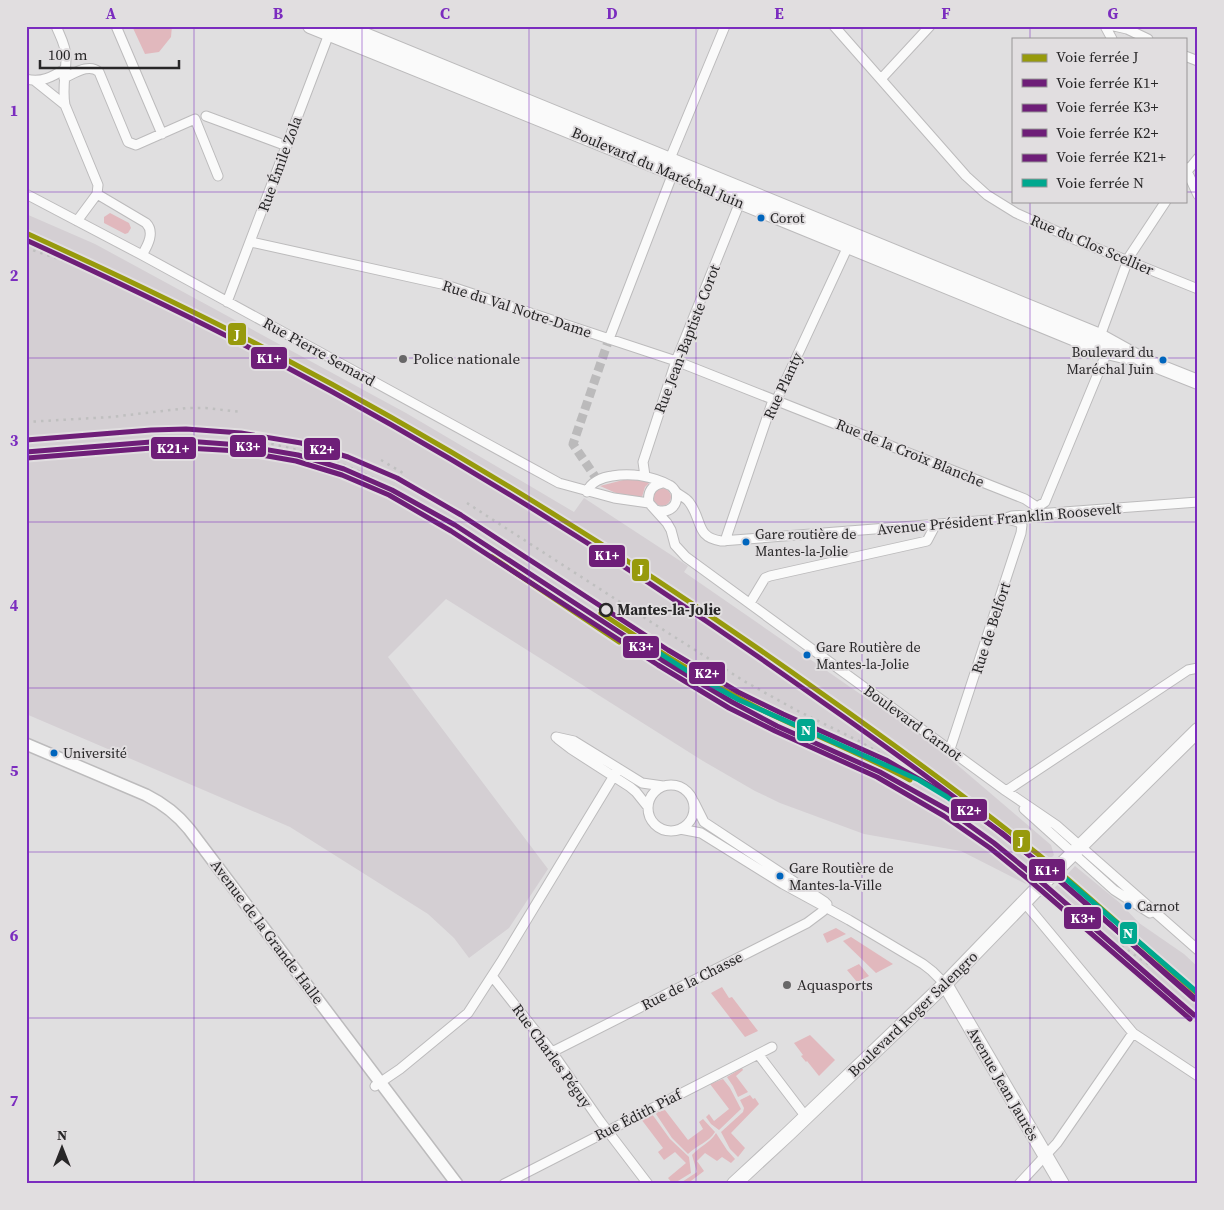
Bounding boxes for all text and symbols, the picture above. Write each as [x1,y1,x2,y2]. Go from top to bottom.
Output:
text: A [106,2,117,24]
text: B [273,2,284,24]
text: C [440,2,450,24]
text: D [606,2,618,24]
text: E [774,2,784,24]
text: F [941,2,951,24]
text: G [1108,2,1119,24]
scale bar [40,38,179,70]
legend [1012,38,1186,202]
text: 100 m [48,44,88,65]
text: Voie ferrée J [1056,46,1139,67]
text: Voie ferrée K1+ [1056,72,1158,93]
text: Voie ferrée K3+ [1056,96,1158,117]
text: 1 [10,99,18,121]
street label: Rue Émile Zola [253,113,307,215]
street label: Boulevard du Maréchal Juin [569,122,748,214]
text: Voie ferrée K2+ [1056,122,1158,143]
text: Voie ferrée K21+ [1056,146,1166,167]
text: Voie ferrée N [1056,172,1144,193]
place label: Corot [770,208,805,228]
street label: Rue du Clos Scellier [1027,209,1158,280]
marker: Corot [756,213,766,223]
street label: Rue Jean-Baptiste Corot [648,261,725,416]
text: 2 [10,264,19,286]
street label: Rue du Val Notre-Dame [440,274,595,343]
street label: Rue Pierre Semard [259,312,380,391]
line badge: J [227,322,247,346]
text: J [233,324,240,344]
place label: Boulevard du Maréchal Juin [1066,342,1155,379]
line badge: K1+ [250,346,288,370]
text: K1+ [257,348,282,368]
place label: Police nationale [413,348,521,369]
street label: Rue Planty [758,349,807,423]
marker: Police nationale [397,353,409,365]
marker: Boulevard du Maréchal Juin [1158,355,1168,365]
street label: Rue de la Croix Blanche [833,413,988,492]
text: 3 [10,429,19,451]
line badge: K3+ [229,434,267,458]
line badge: K21+ [150,436,197,460]
text: K3+ [236,436,261,456]
line badge: K2+ [303,437,341,461]
text: K21+ [157,438,190,458]
text: K2+ [310,439,335,459]
street label: Avenue Président Franklin Roosevelt [876,497,1122,540]
place label: Gare routière de Mantes-la-Jolie [755,524,856,561]
marker: Gare routière de Mantes-la-Jolie [741,537,751,547]
line badge: K1+ [588,544,626,568]
text: K1+ [595,545,620,565]
line badge: J [631,558,650,582]
text: J [637,559,644,579]
street label: Rue de Belfort [966,579,1015,676]
text: 4 [10,594,19,616]
place label: Mantes-la-Jolie [617,599,721,620]
marker: Mantes-la-Jolie [599,603,613,617]
line badge: K3+ [622,635,660,659]
text: K3+ [629,636,654,656]
place label: Gare Routière de Mantes-la-Jolie [816,637,921,674]
marker: Gare Routière de Mantes-la-Jolie [802,650,812,660]
line badge: K2+ [688,661,726,685]
text: K2+ [695,663,720,683]
street label: Boulevard Carnot [860,680,967,765]
line badge: N [796,718,816,742]
text: N [801,720,811,740]
place label: Université [63,743,127,763]
marker: Université [49,748,59,758]
text: 5 [10,759,19,781]
line badge: K2+ [950,798,988,822]
text: K2+ [957,800,982,820]
line badge: J [1012,829,1031,853]
text: J [1017,831,1024,851]
street label: Avenue de la Grande Halle [206,855,329,1009]
place label: Gare Routière de Mantes-la-Ville [789,858,894,895]
line badge: K1+ [1028,858,1066,882]
text: K1+ [1035,860,1060,880]
marker: Gare Routière de Mantes-la-Ville [775,871,785,881]
place label: Carnot [1137,896,1180,916]
marker: Carnot [1123,901,1133,911]
line badge: K3+ [1063,906,1102,930]
text: K3+ [1071,908,1096,928]
line badge: N [1119,921,1138,945]
text: N [1123,923,1133,943]
text: 6 [10,924,19,946]
street label: Rue de la Chasse [637,946,746,1015]
street label: Boulevard Roger Salengro [843,946,982,1081]
place label: Aquasports [797,974,873,995]
marker: Aquasports [781,979,793,991]
street label: Rue Charles Péguy [508,999,597,1112]
street label: Avenue Jean Jaurès [962,1023,1044,1144]
street label: Rue Édith Piaf [591,1083,686,1146]
text: 7 [10,1089,19,1111]
north arrow [38,1122,88,1172]
text: N [57,1125,67,1145]

